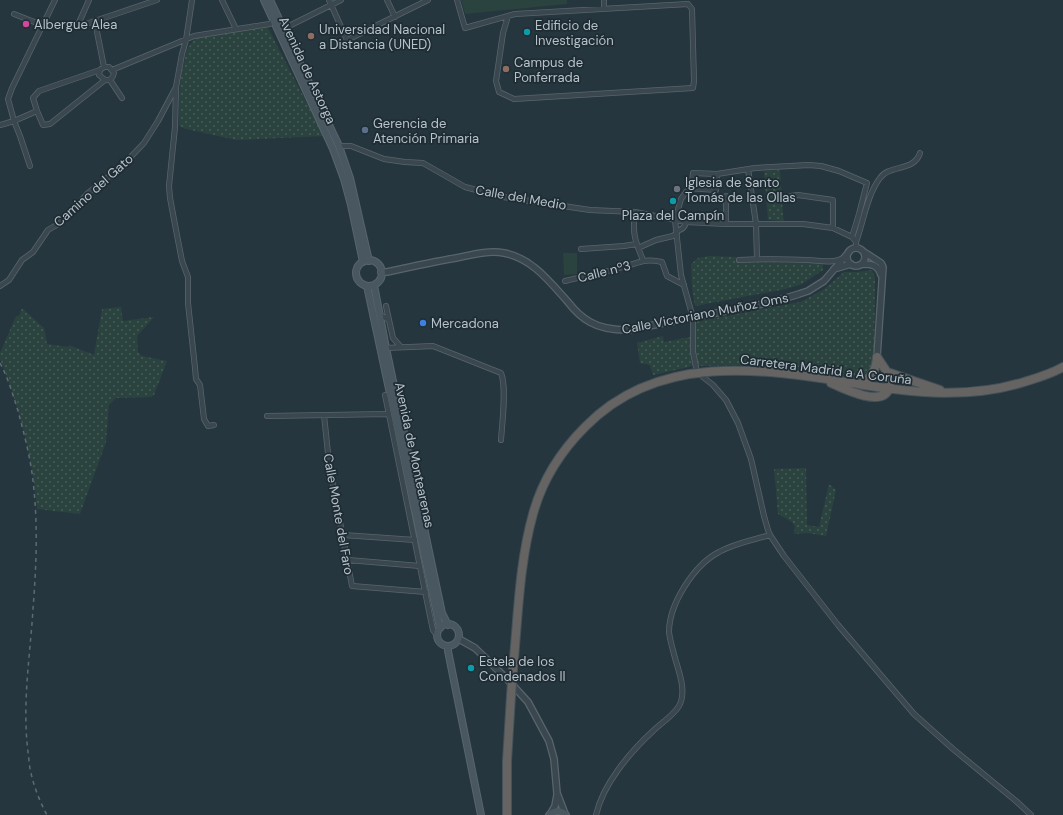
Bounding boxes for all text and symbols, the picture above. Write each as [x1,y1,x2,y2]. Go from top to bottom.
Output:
street label: Avenida de Astorga [275,14,340,127]
place label: Albergue Alea [34,16,117,33]
place label: Edificio de Investigación [535,17,614,49]
marker: Albergue Alea [21,19,31,29]
place label: Universidad Nacional a Distancia (UNED) [319,21,445,53]
marker: Edificio de Investigación [522,27,532,37]
marker: Universidad Nacional a Distancia (UNED) [306,31,316,41]
place label: Campus de Ponferrada [514,54,583,86]
marker: Campus de Ponferrada [501,64,511,74]
place label: Gerencia de Atención Primaria [373,115,479,147]
marker: Gerencia de Atención Primaria [360,125,370,135]
street label: Camino del Gato [50,150,137,230]
place label: Iglesia de Santo Tomás de las Ollas [685,174,796,206]
street label: Calle del Medio [474,181,568,214]
marker: Iglesia de Santo Tomás de las Ollas [672,184,682,194]
marker: Plaza del Campín [668,196,678,206]
place label: Plaza del Campín [622,207,724,224]
street label: Calle nº3 [576,257,632,286]
street label: Calle Victoriano Muñoz Oms [620,289,790,338]
place label: Mercadona [431,315,499,332]
marker: Mercadona [418,318,428,328]
street label: Carretera Madrid a A Coruña [739,351,913,388]
street label: Avenida de Montearenas [391,381,438,530]
street label: Calle Monte del Faro [319,452,358,576]
place label: Estela de los Condenados II [479,653,566,685]
marker: Estela de los Condenados II [466,663,476,673]

